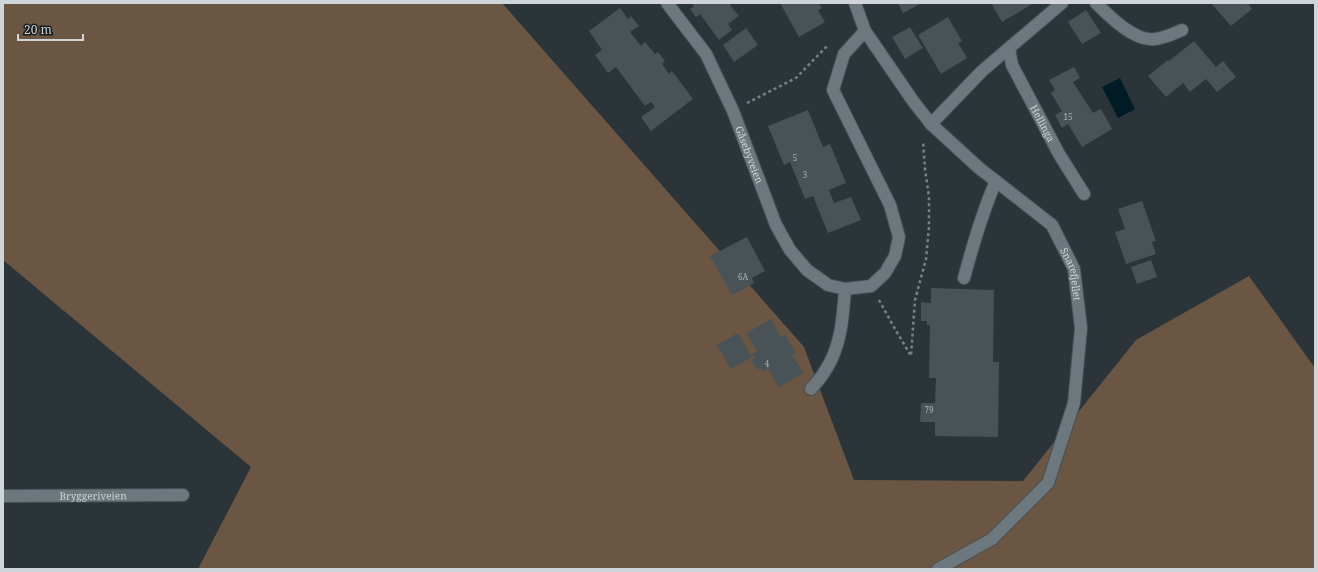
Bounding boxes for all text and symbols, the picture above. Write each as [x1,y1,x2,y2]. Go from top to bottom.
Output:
scale bar [18,16,83,42]
text: 20 m [24,21,52,38]
street label: Hellinga [1027,102,1058,144]
house number: 15 [1064,111,1072,122]
street label: Gåsebyveien [732,124,767,186]
house number: 5 [793,152,797,163]
house number: 3 [803,169,808,180]
street label: Snarefjellet [1057,245,1085,302]
house number: 6A [738,271,748,282]
house number: 4 [765,358,770,369]
house number: 79 [925,404,933,415]
street label: Bryggeriveien [59,488,127,503]

